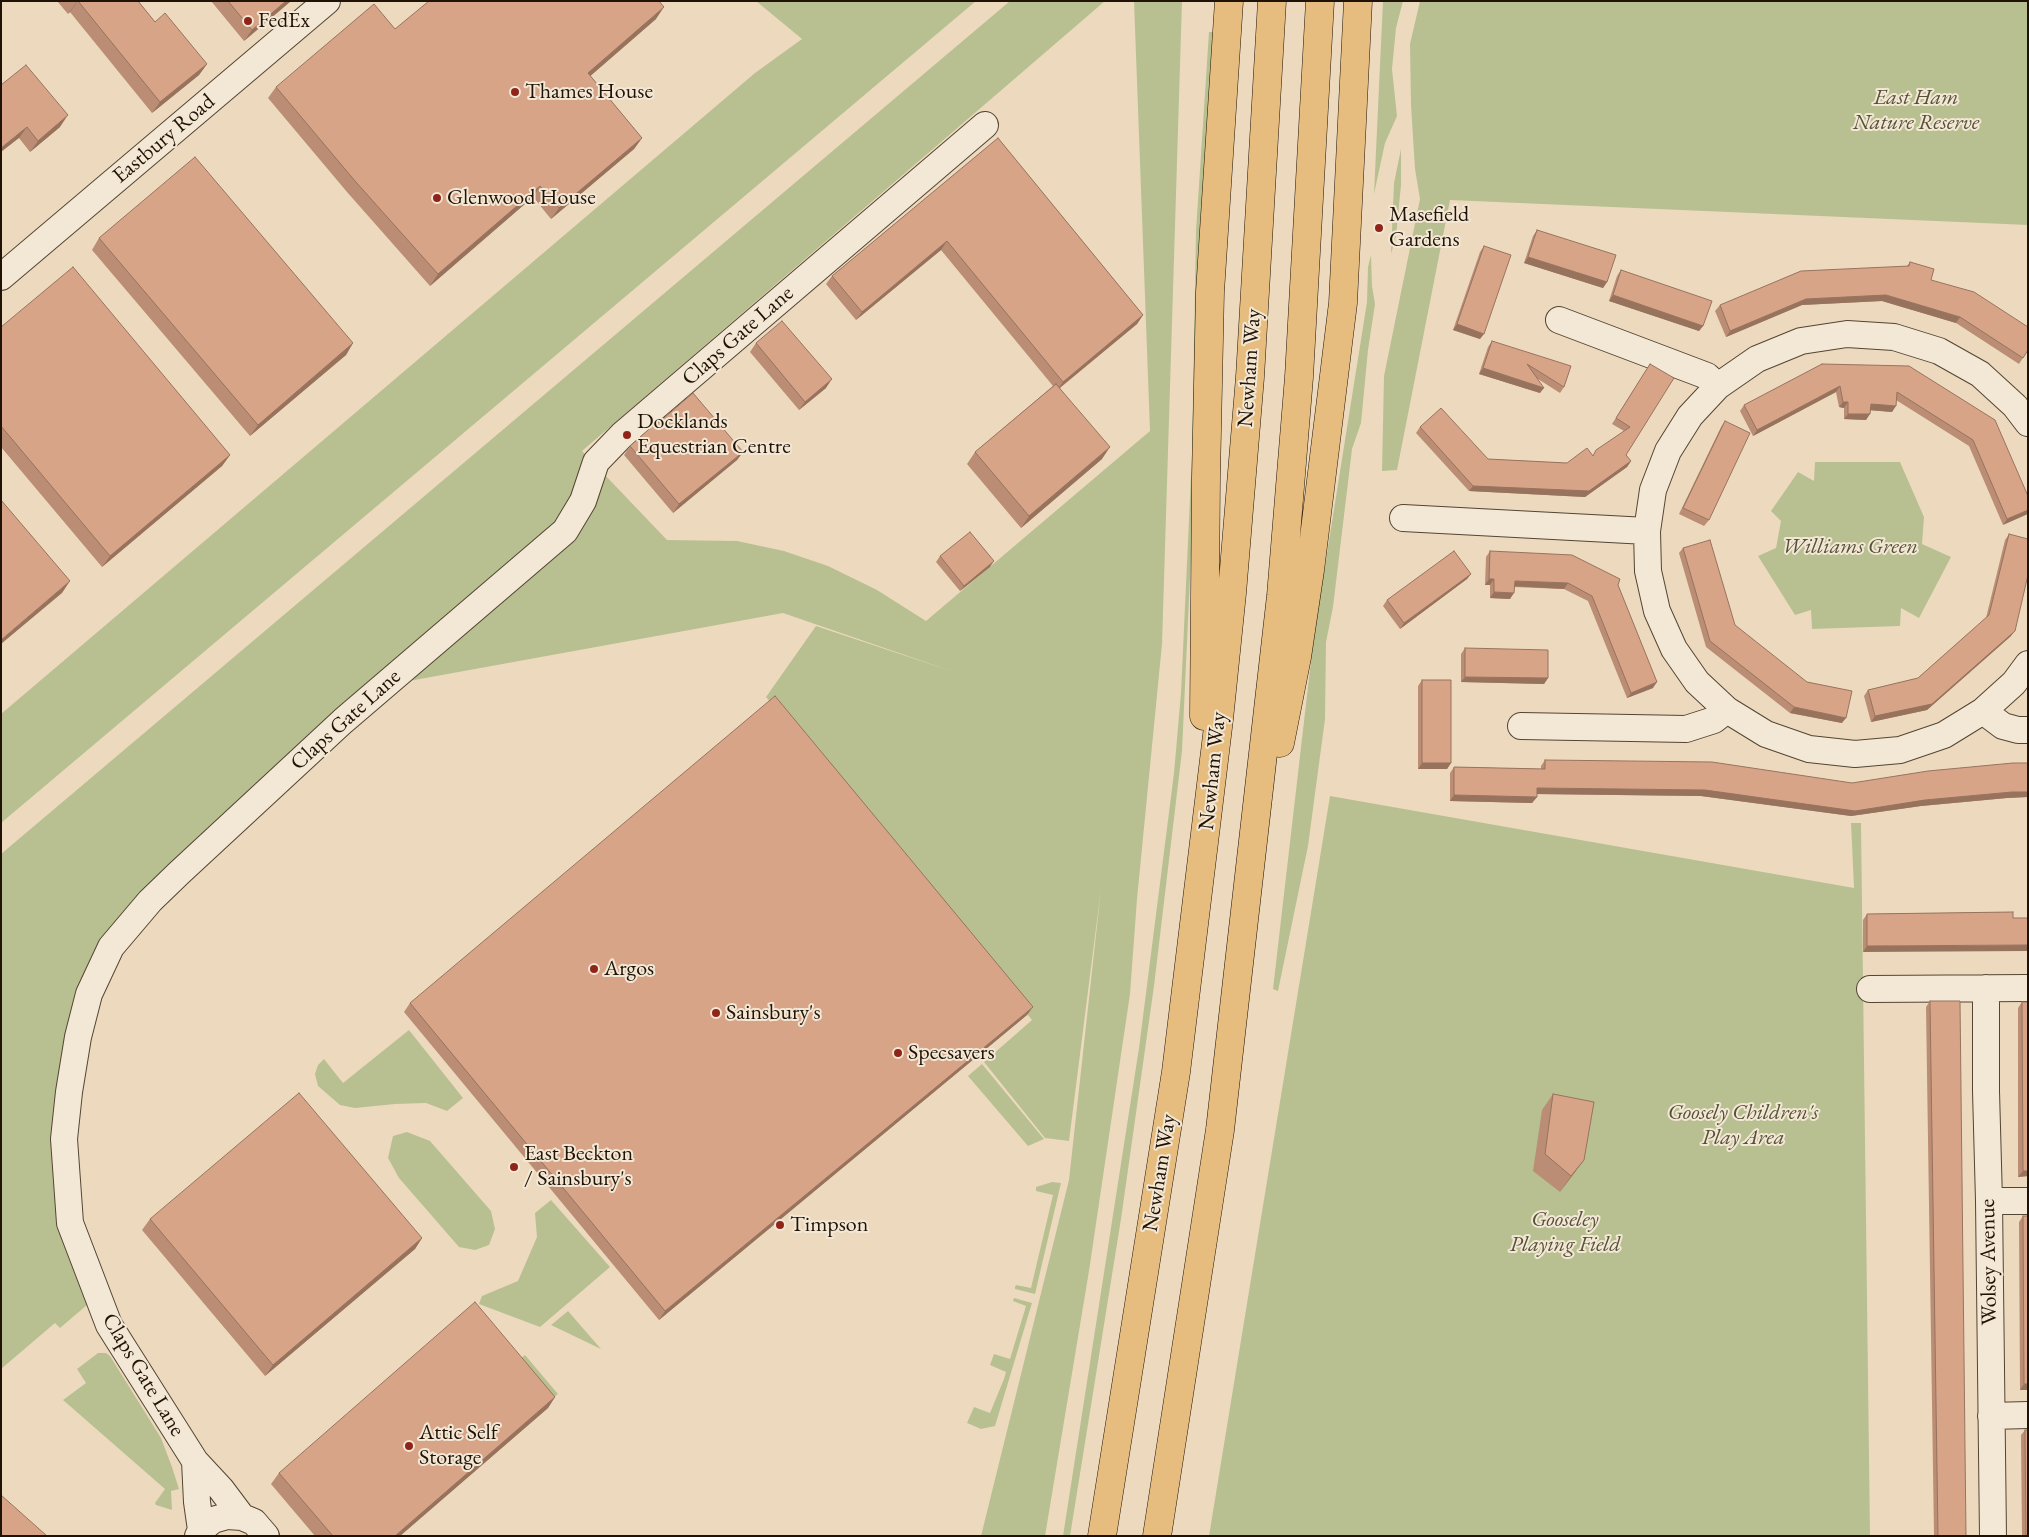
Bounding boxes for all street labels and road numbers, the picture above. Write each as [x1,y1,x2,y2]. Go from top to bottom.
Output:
street label: Eastbury Road [108,89,220,189]
street label: Claps Gate Lane [677,280,799,392]
street label: Newham Way [1233,308,1267,428]
street label: Claps Gate Lane [285,664,407,776]
street label: Newham Way [1194,711,1232,831]
street label: Newham Way [1138,1112,1182,1234]
street label: Wolsey Avenue [1975,1198,2003,1326]
street label: Claps Gate Lane [96,1309,190,1441]

